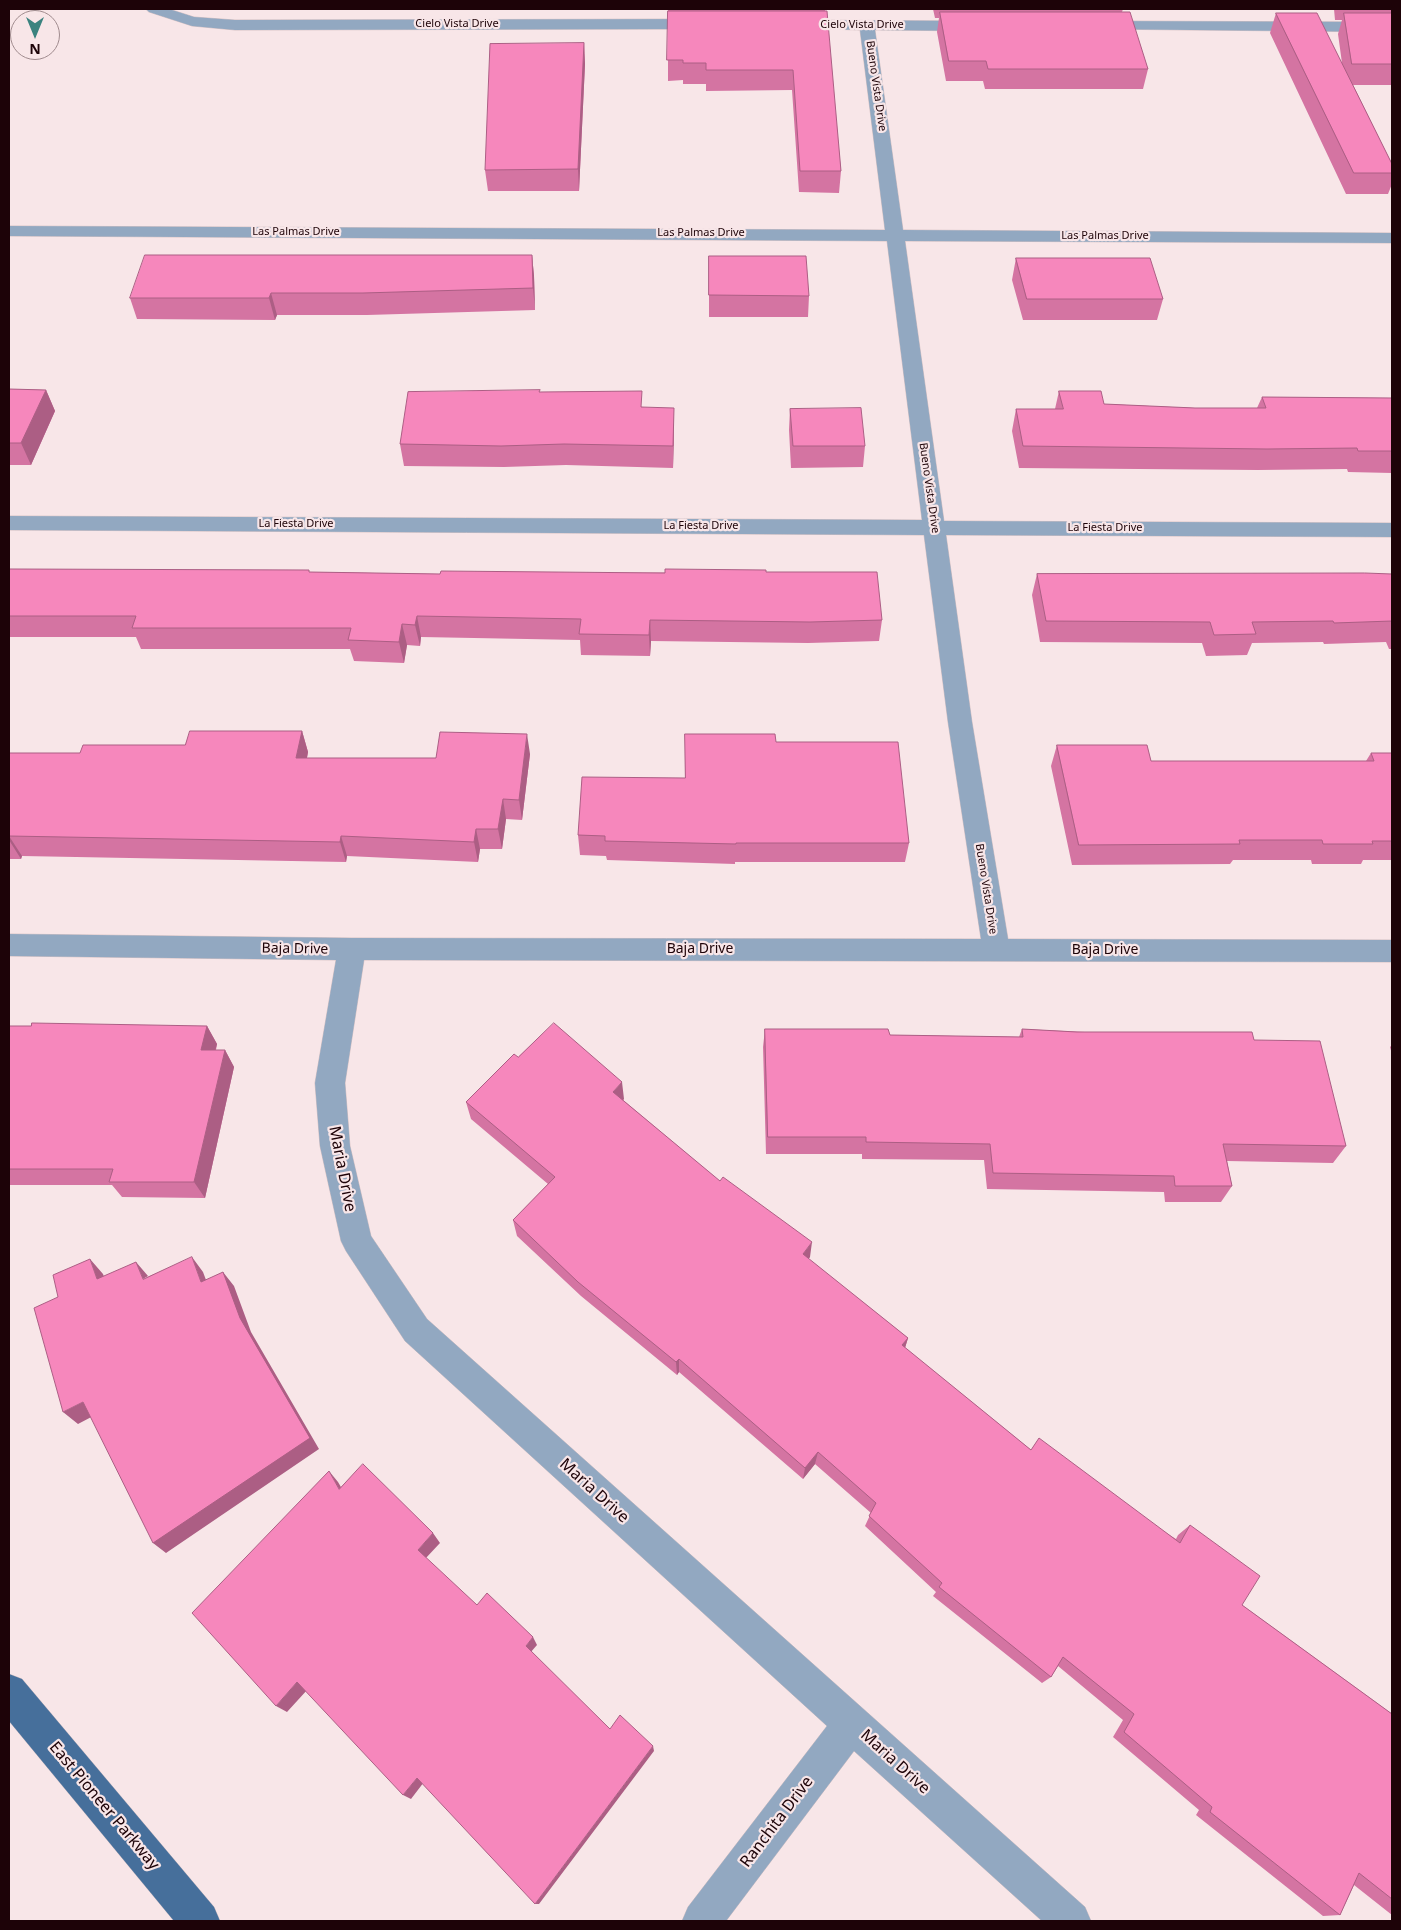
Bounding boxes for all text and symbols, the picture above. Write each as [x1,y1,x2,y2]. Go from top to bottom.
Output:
north arrow [10,10,60,60]
street label: Cielo Vista Drive [415,17,499,31]
street label: Cielo Vista Drive [820,18,904,32]
text: N [29,40,41,59]
street label: Bueno Vista Drive [863,40,889,132]
street label: Las Palmas Drive [252,225,340,239]
street label: Las Palmas Drive [657,226,745,240]
street label: Las Palmas Drive [1061,229,1149,243]
street label: Bueno Vista Drive [916,442,942,534]
street label: La Fiesta Drive [258,517,334,531]
street label: La Fiesta Drive [663,519,739,533]
street label: La Fiesta Drive [1067,521,1143,535]
street label: Bueno Vista Drive [972,843,1000,935]
street label: Baja Drive [262,940,328,958]
street label: Baja Drive [667,941,733,957]
street label: Baja Drive [1072,942,1138,958]
street label: Maria Drive [324,1125,360,1213]
street label: Maria Drive [555,1455,633,1527]
street label: Maria Drive [856,1726,934,1798]
street label: East Pioneer Parkway [45,1738,163,1874]
street label: Ranchita Drive [737,1773,817,1871]

